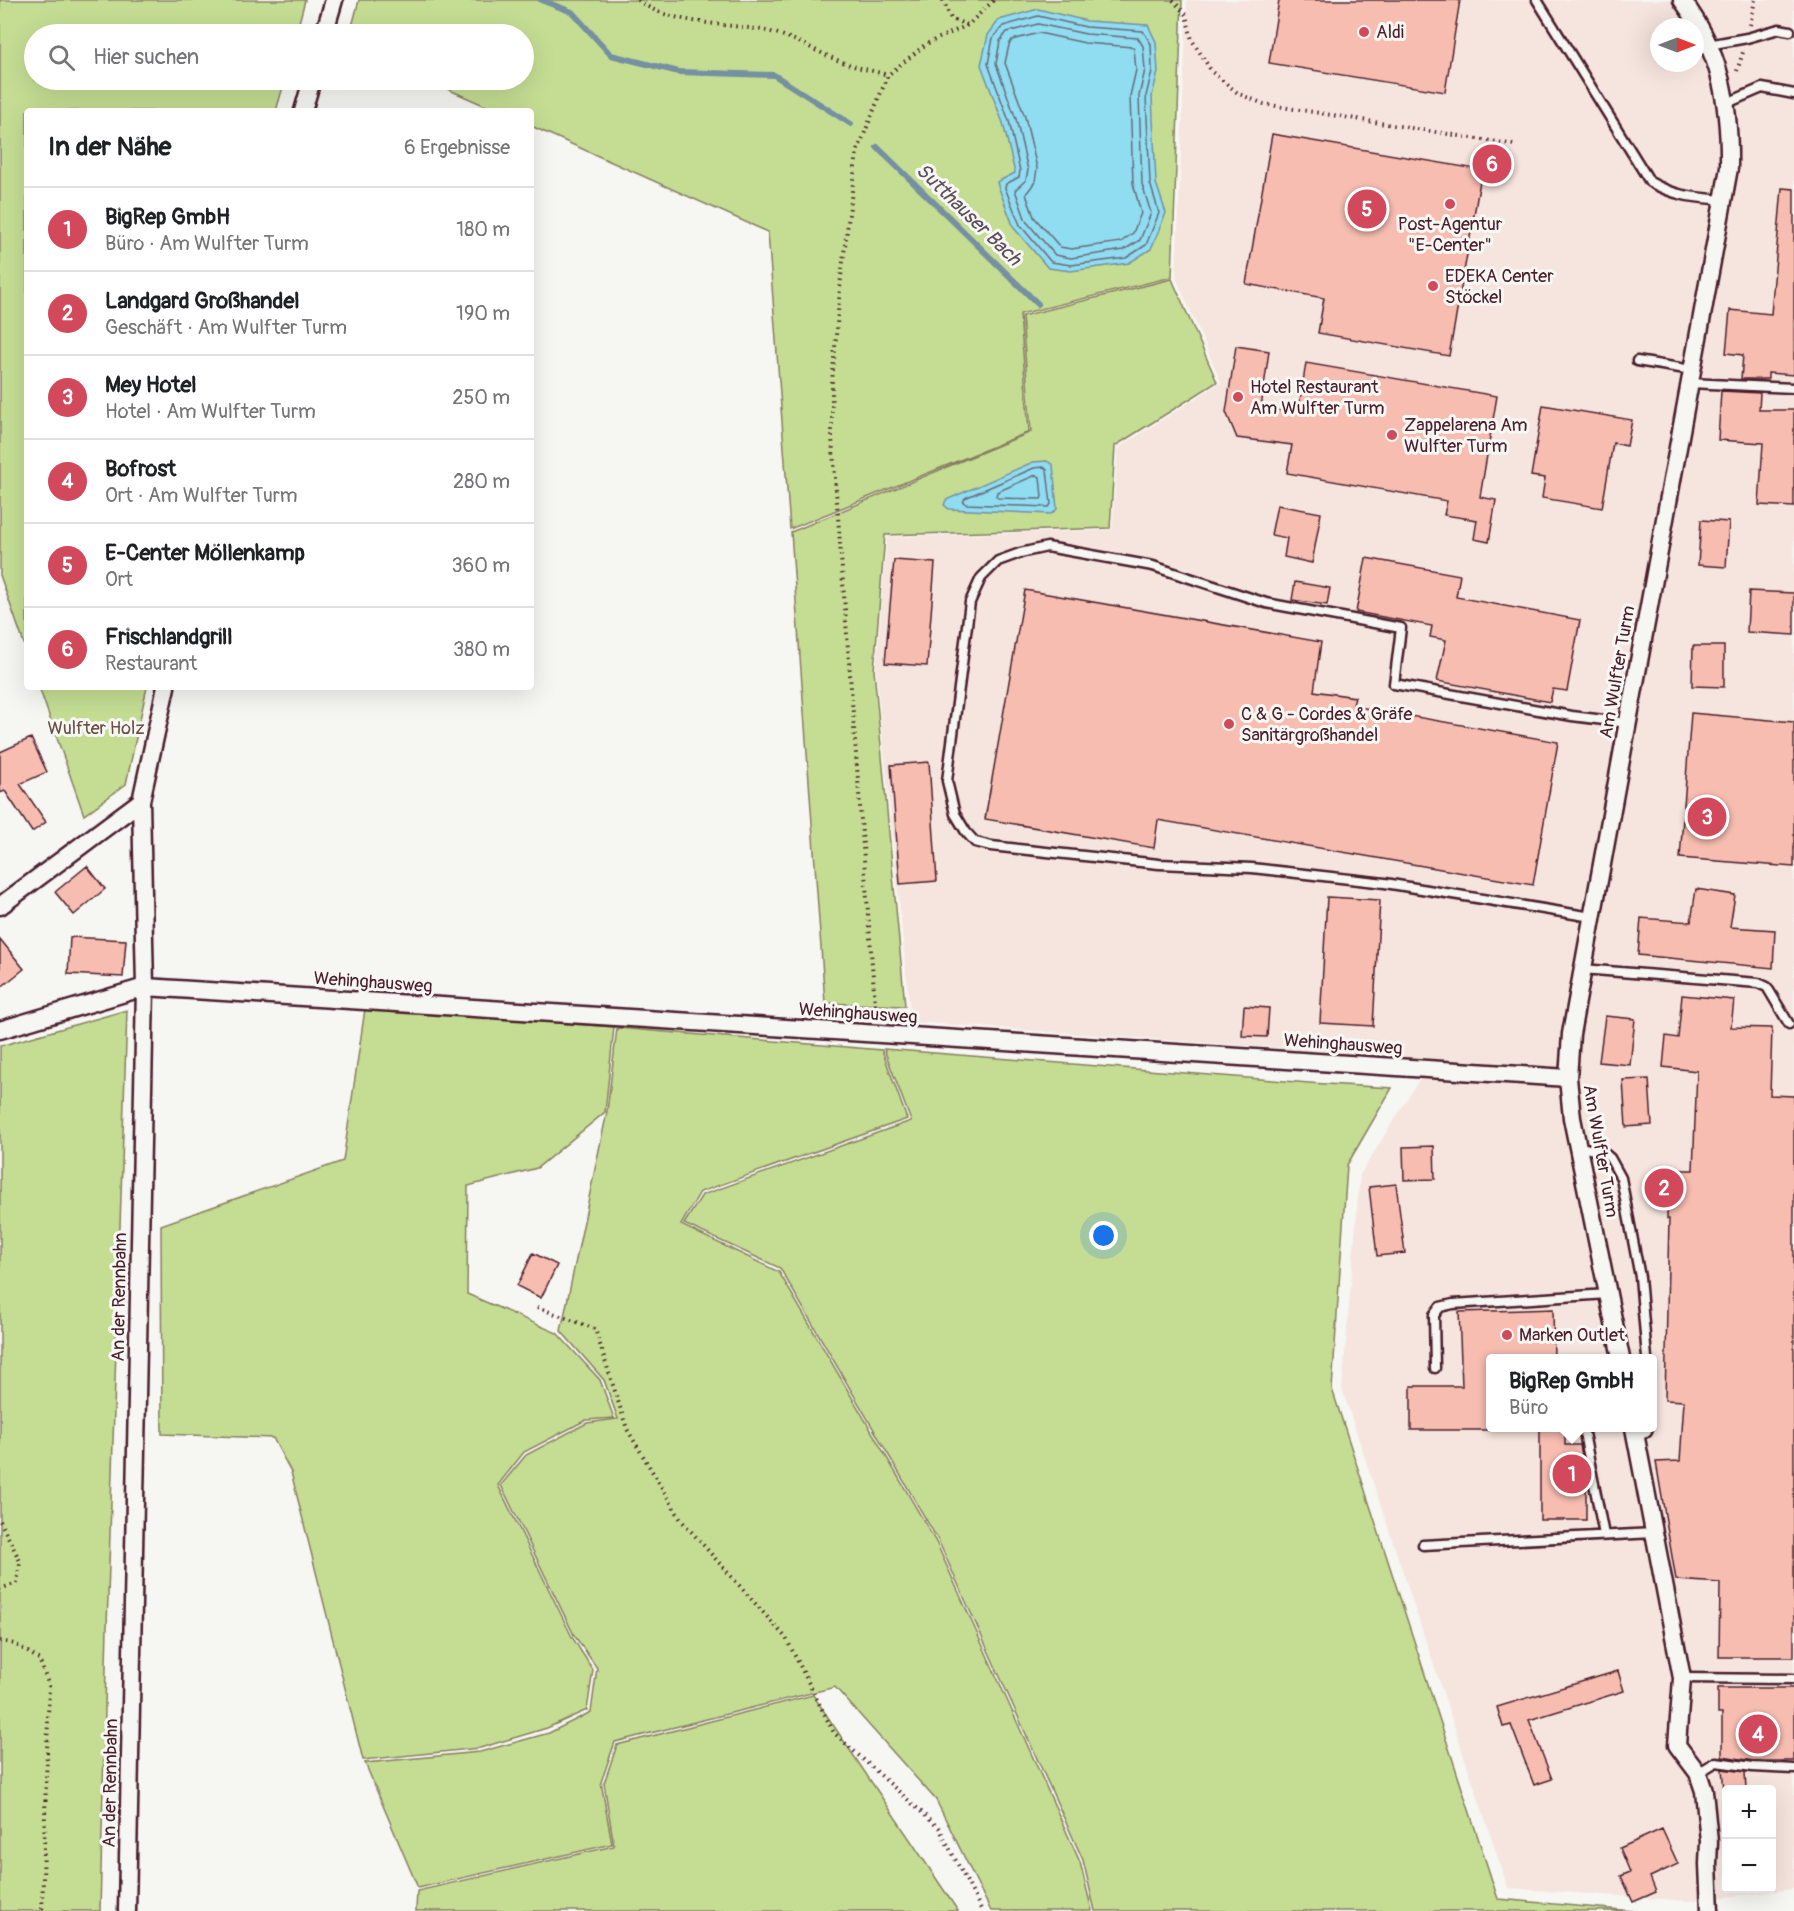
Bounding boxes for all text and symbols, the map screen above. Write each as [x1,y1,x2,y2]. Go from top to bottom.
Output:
north arrow [1650,18,1704,72]
place label: Aldi [1376,21,1404,44]
search box [24,24,534,90]
marker: Aldi [1357,25,1371,39]
icon: search [45,41,78,74]
text: Hier suchen [93,43,199,71]
text: In der Nähe [48,131,171,163]
text: 6 Ergebnisse [404,135,510,160]
pin: 6 [1472,142,1512,186]
water label: Sutthauser Bach [911,158,1028,272]
pin: 5 [1348,186,1386,232]
marker: Post-Agentur "E-Center" [1443,197,1457,211]
text: BigRep GmbH [105,203,230,231]
place label: Post-Agentur "E-Center" [1398,213,1503,257]
text: 1 [64,217,71,242]
text: 180 m [456,217,510,242]
text: Büro · Am Wulfter Turm [105,231,309,256]
place label: EDEKA Center Stöckel [1445,265,1554,309]
marker: EDEKA Center Stöckel [1426,279,1440,293]
text: Landgard Großhandel [105,287,300,315]
text: 2 [62,301,73,326]
text: 190 m [456,301,510,326]
text: Geschäft · Am Wulfter Turm [105,315,347,340]
text: Mey Hotel [105,371,197,399]
place label: Hotel Restaurant Am Wulfter Turm [1250,376,1385,420]
text: 3 [62,385,73,410]
text: 250 m [452,385,510,410]
marker: Hotel Restaurant Am Wulfter Turm [1231,390,1245,404]
text: Hotel · Am Wulfter Turm [105,399,316,424]
place label: Zappelarena Am Wulfter Turm [1404,414,1528,458]
marker: Zappelarena Am Wulfter Turm [1385,428,1399,442]
text: Bofrost [105,455,176,483]
text: 4 [62,469,73,494]
text: 280 m [453,469,510,494]
text: Ort · Am Wulfter Turm [105,483,298,508]
text: E-Center Möllenkamp [105,539,305,567]
text: 5 [62,553,73,578]
text: 360 m [451,553,510,578]
text: Ort [105,567,133,592]
street label: Am Wulfter Turm [1594,604,1641,740]
text: Frischlandgrill [105,623,233,651]
text: 6 [62,637,73,662]
text: 380 m [453,637,510,662]
text: Restaurant [105,651,197,676]
place label: C & G - Cordes & Gräfe Sanitärgroßhandel [1241,703,1413,747]
park label: Wulfter Holz [47,717,145,740]
marker: C & G - Cordes & Gräfe Sanitärgroßhandel [1222,717,1236,731]
pin: 3 [1688,794,1726,840]
street label: Wehinghausweg [313,967,433,998]
street label: Wehinghausweg [798,998,918,1029]
street label: Wehinghausweg [1283,1029,1403,1060]
street label: Am Wulfter Turm [1577,1083,1624,1219]
pin: 2 [1644,1166,1684,1210]
your location [1089,1221,1118,1250]
street label: An der Rennbahn [107,1232,132,1362]
place label: Marken Outlet [1519,1324,1626,1347]
marker: Marken Outlet [1500,1328,1514,1342]
popup [1486,1354,1657,1432]
text: BigRep GmbH [1509,1367,1634,1395]
text: Büro [1509,1395,1548,1420]
pin: 1 [1552,1452,1592,1496]
pin: 4 [1738,1712,1778,1756]
street label: An der Rennbahn [98,1718,123,1848]
map controls [1722,1785,1776,1893]
button: + [1722,1785,1776,1839]
button: − [1722,1839,1776,1893]

